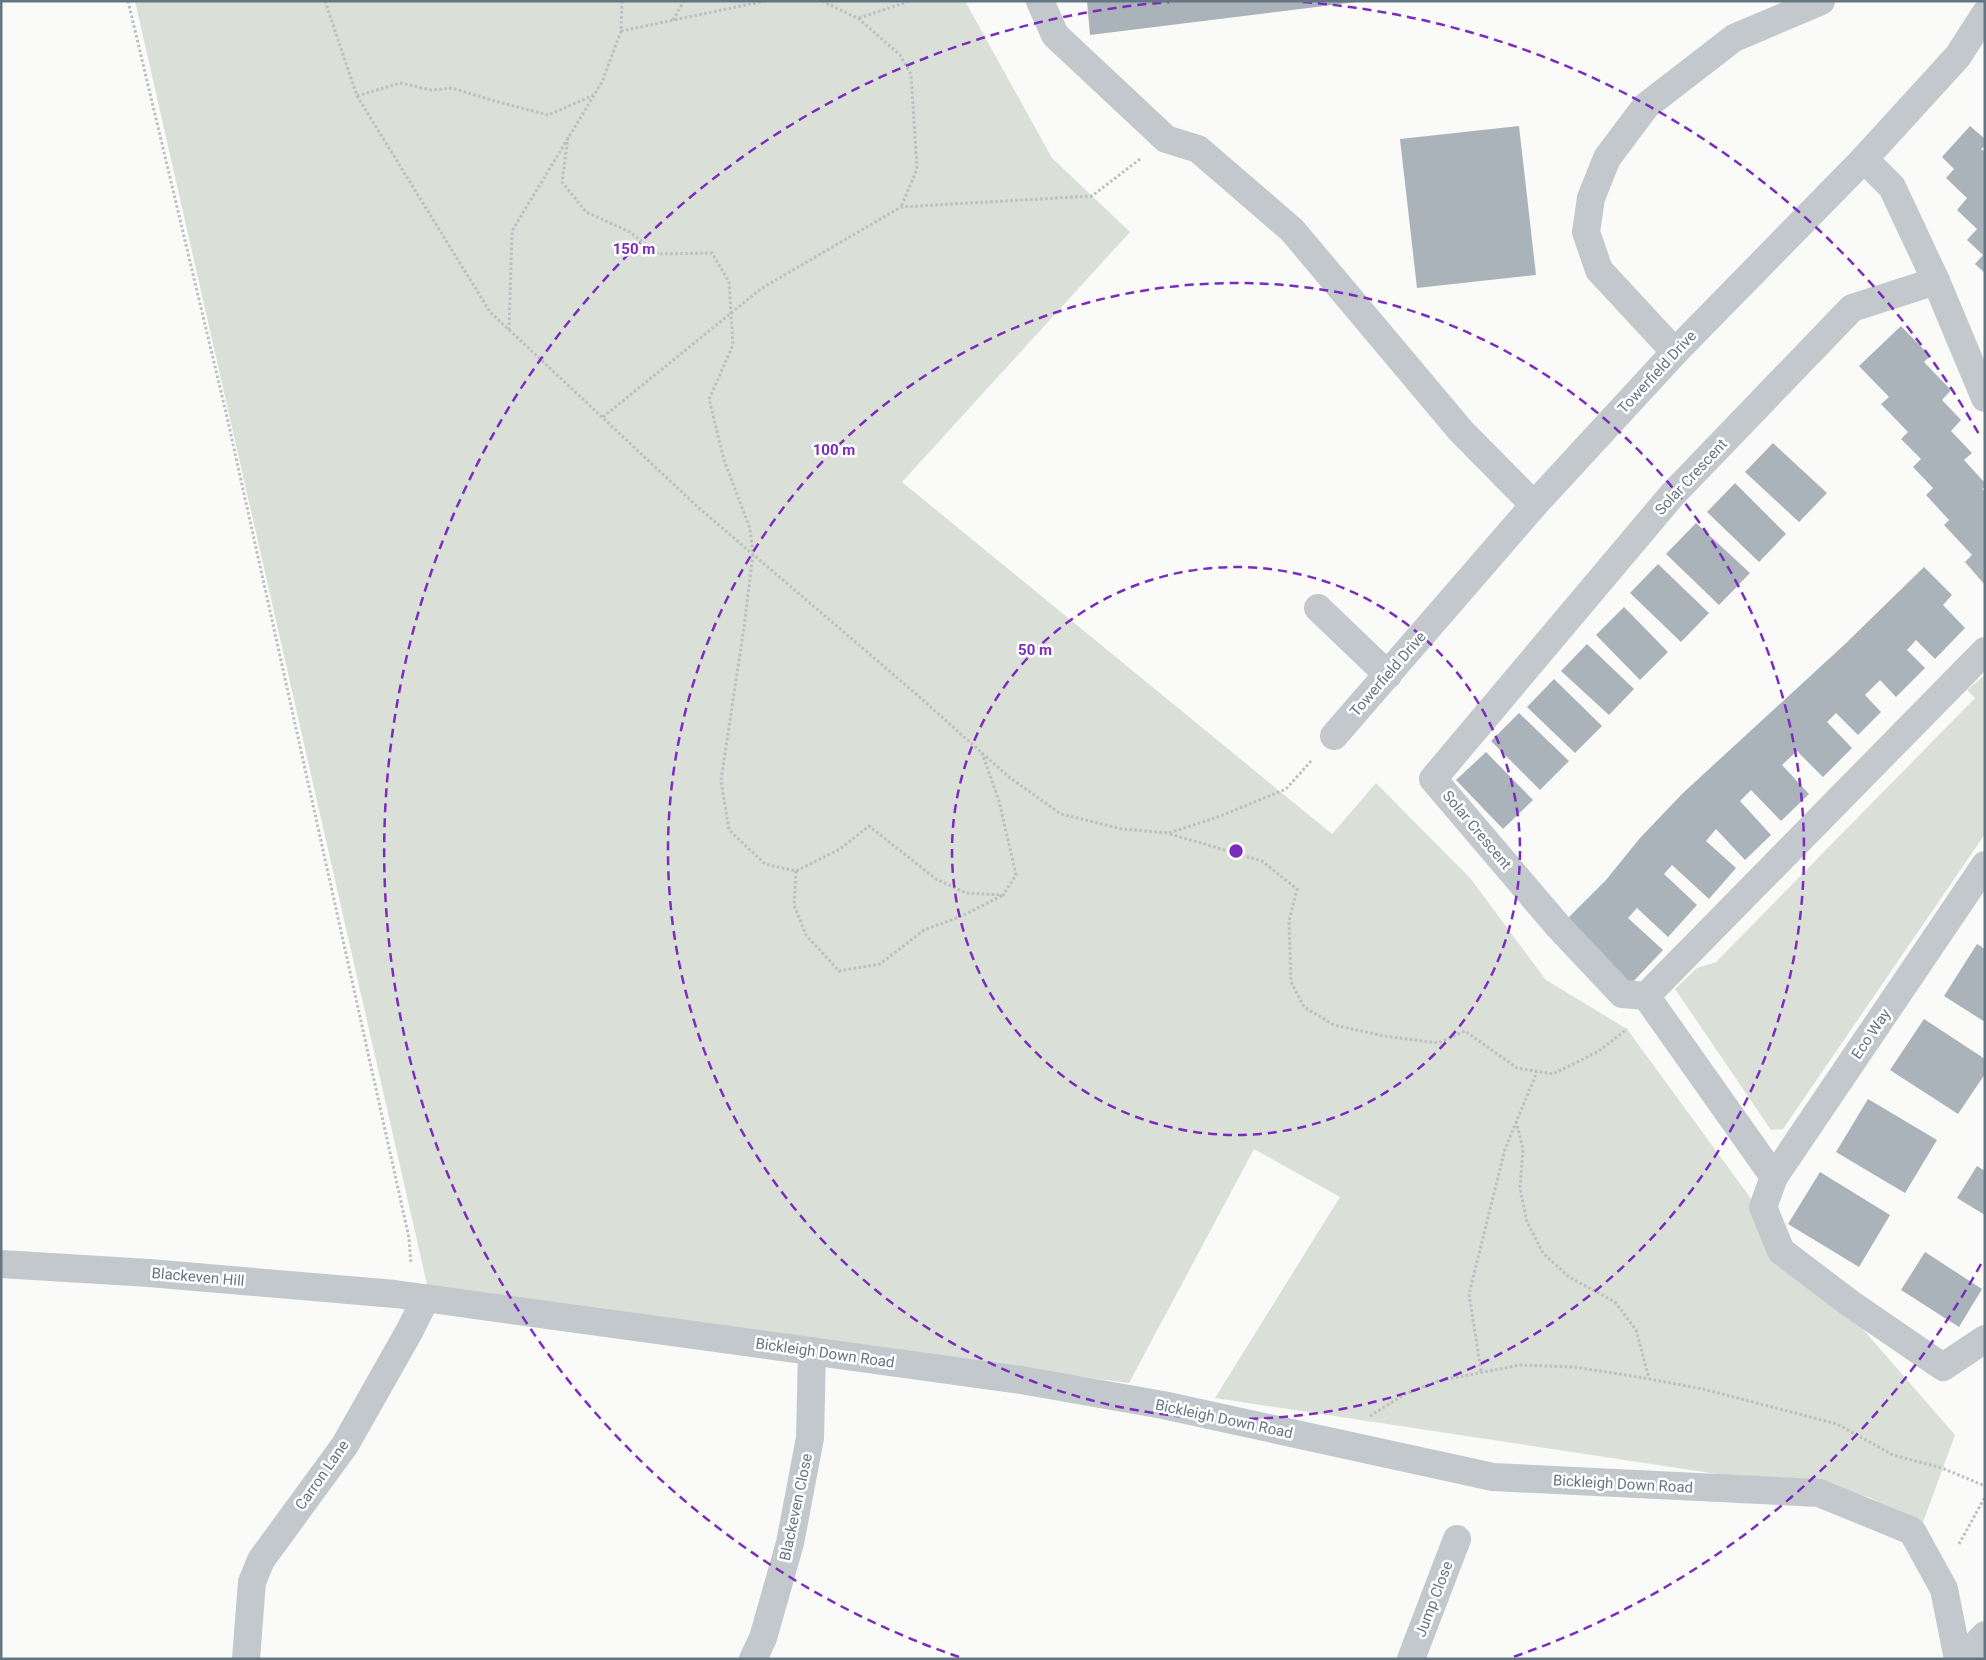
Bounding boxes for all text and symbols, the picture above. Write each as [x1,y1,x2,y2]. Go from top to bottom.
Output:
text: 150 m [613,240,655,258]
street label: Towerfield Drive [1614,327,1700,417]
street label: Solar Crescent [1651,435,1731,519]
text: 100 m [813,441,855,459]
street label: Towerfield Drive [1346,628,1430,720]
text: 50 m [1018,641,1052,659]
street label: Solar Crescent [1439,787,1515,873]
centre of rings [1227,842,1245,860]
street label: Eco Way [1848,1005,1894,1063]
street label: Blackeven Hill [151,1264,245,1290]
street label: Bickleigh Down Road [754,1334,896,1372]
street label: Bickleigh Down Road [1154,1396,1294,1442]
street label: Carron Lane [291,1437,353,1513]
street label: Blackeven Close [776,1452,816,1562]
street label: Bickleigh Down Road [1553,1471,1693,1497]
street label: Jump Close [1411,1559,1457,1639]

